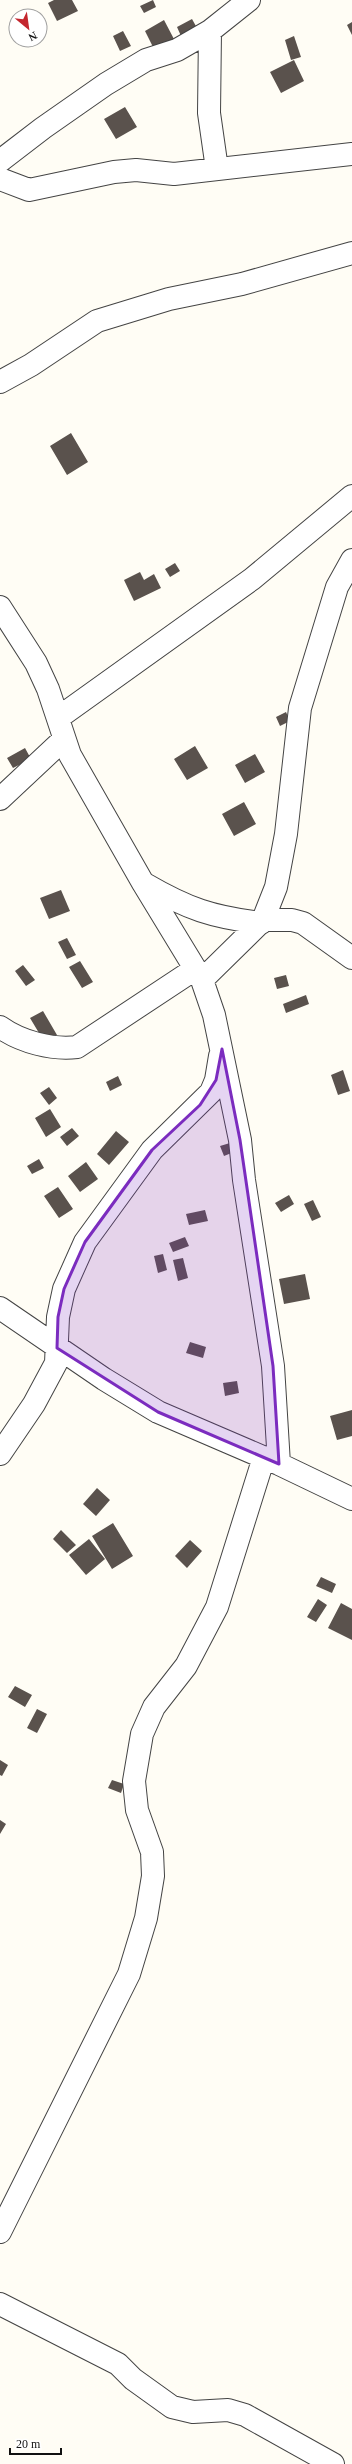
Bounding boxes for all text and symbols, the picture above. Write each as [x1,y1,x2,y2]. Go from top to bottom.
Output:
north arrow [8,8,48,48]
text: N [26,30,39,44]
scale bar [10,2430,61,2456]
text: 20 m [16,2437,41,2451]

